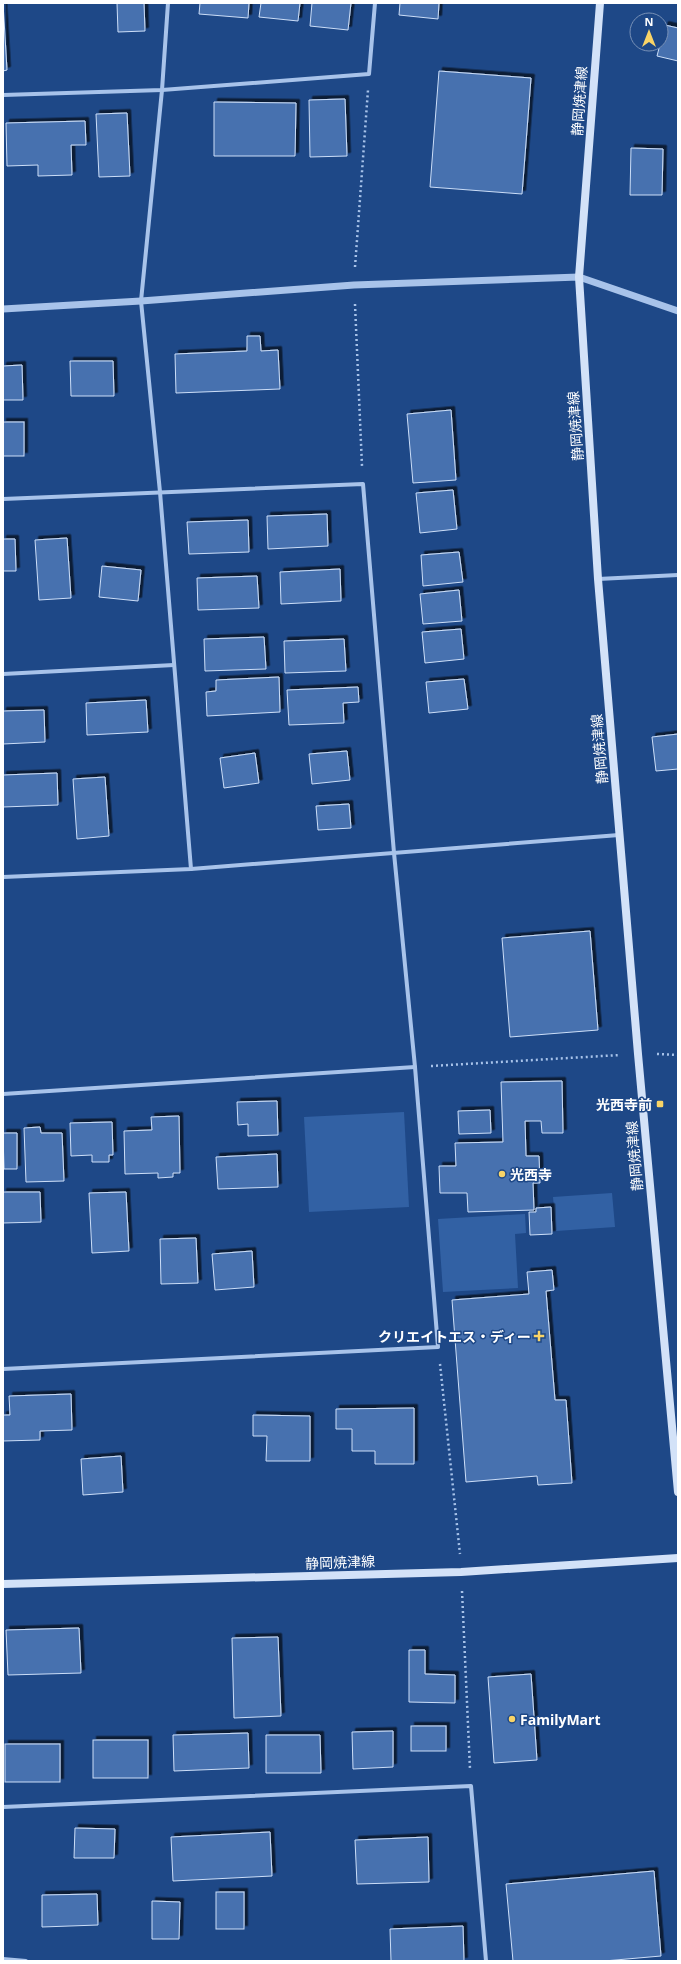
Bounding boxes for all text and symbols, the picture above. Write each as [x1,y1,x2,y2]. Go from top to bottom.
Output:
north arrow [629,12,669,52]
text: N [645,14,653,29]
street label: 静岡焼津線 [567,65,591,137]
street label: 静岡焼津線 [563,390,587,462]
street label: 静岡焼津線 [586,713,612,785]
place label: 光西寺前 [596,1095,652,1114]
marker: 光西寺前 [655,1099,665,1109]
street label: 静岡焼津線 [621,1120,647,1192]
place label: 光西寺 [510,1165,552,1184]
marker: 光西寺 [497,1169,507,1179]
place label: クリエイトエス・ディー [378,1327,531,1346]
marker: クリエイトエス・ディー [534,1331,544,1341]
street label: 静岡焼津線 [305,1551,375,1573]
place label: FamilyMart [520,1710,601,1729]
marker: FamilyMart [507,1714,517,1724]

